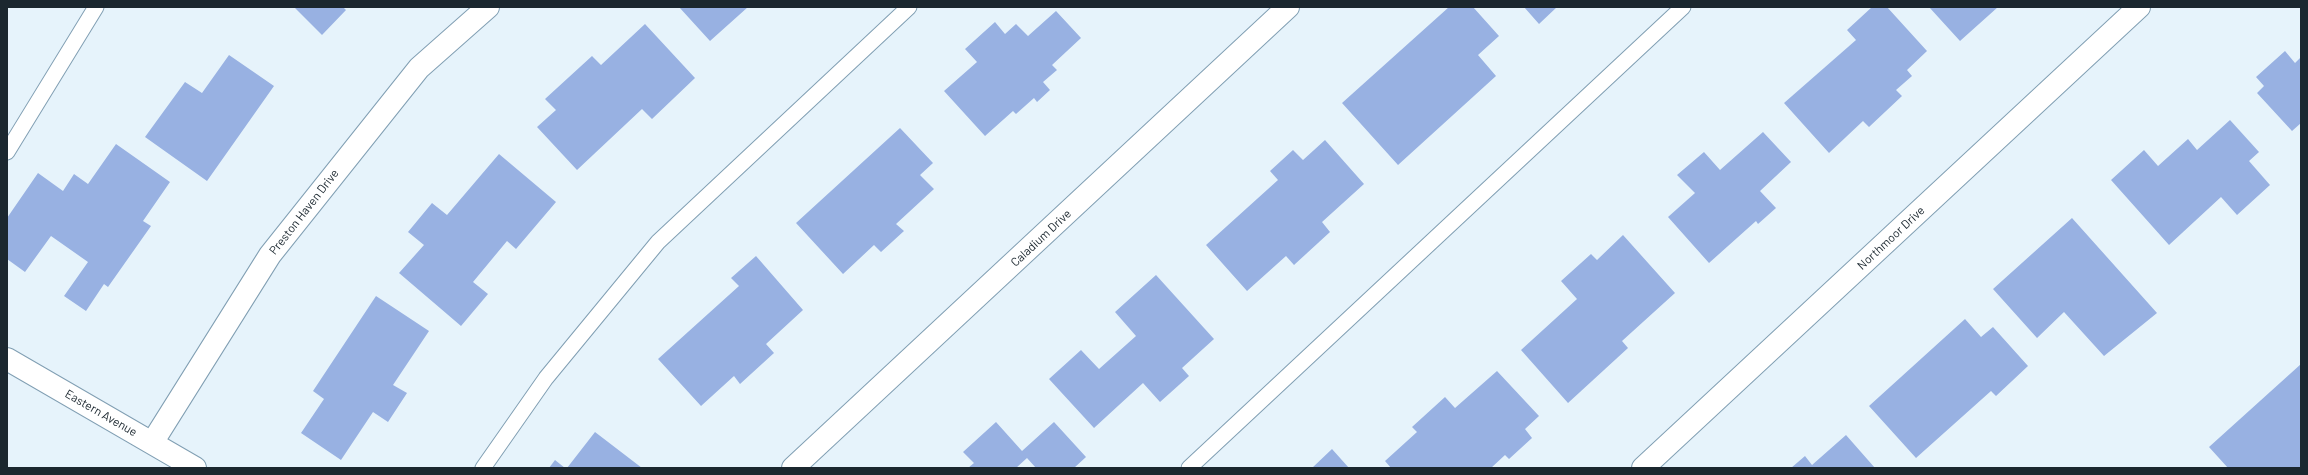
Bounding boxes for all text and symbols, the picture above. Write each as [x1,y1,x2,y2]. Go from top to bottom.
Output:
street label: Preston Haven Drive [266,166,342,258]
street label: Northmoor Drive [1854,203,1928,273]
street label: Caladium Drive [1008,206,1074,270]
street label: Eastern Avenue [62,386,140,440]

